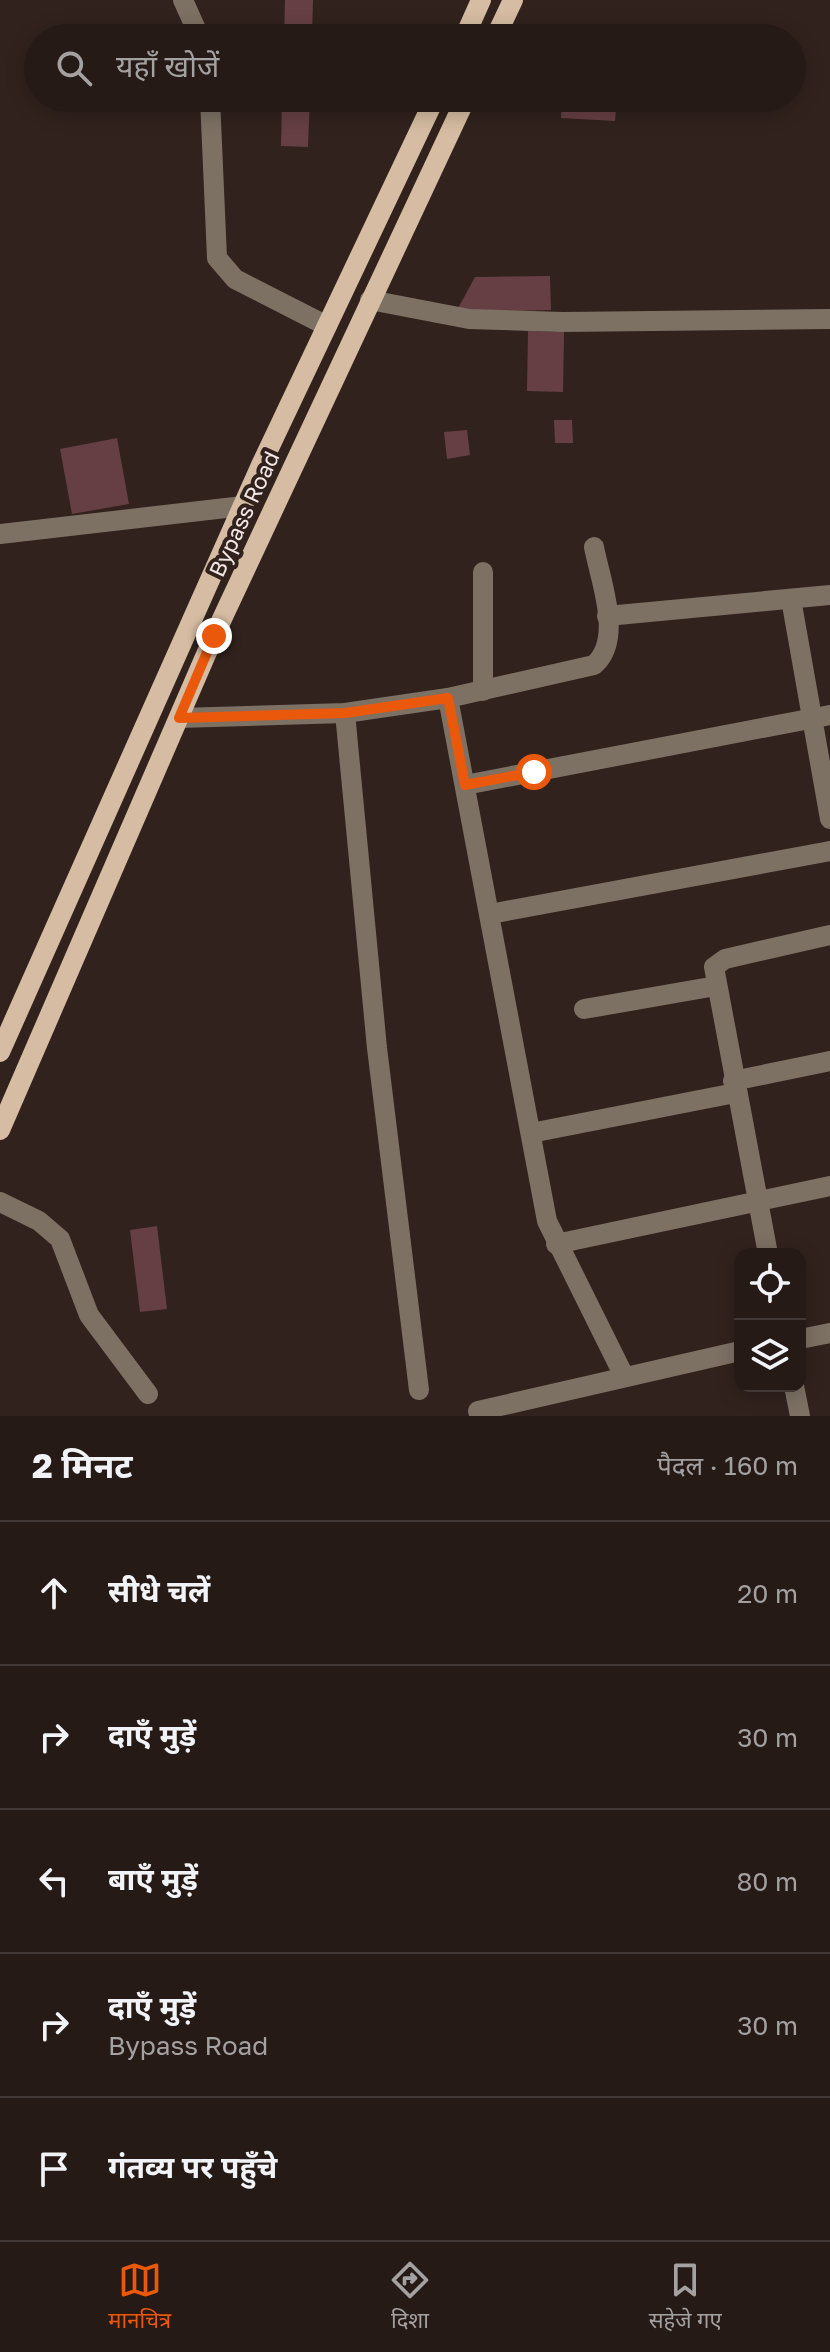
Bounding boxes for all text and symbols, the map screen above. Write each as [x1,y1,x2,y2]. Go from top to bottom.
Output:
search box [24,24,806,112]
icon: search [52,46,96,90]
text: यहाँ खोजें [116,48,219,84]
street label: Bypass Road [203,447,284,581]
route end [196,618,232,654]
route start [516,754,552,790]
map controls [734,1248,806,1392]
button: locate [734,1248,806,1320]
button: layers [734,1320,806,1392]
text: 2 मिनट [32,1445,133,1485]
text: पैदल · 160 m [657,1450,798,1481]
icon: ahead [32,1571,76,1615]
text: सीधे चलें [108,1573,210,1609]
text: 20 m [737,1578,798,1609]
icon: right [32,1715,76,1759]
text: दाएँ मुड़ें [108,1717,196,1753]
text: 30 m [737,1722,798,1753]
icon: left [32,1859,76,1903]
text: बाएँ मुड़ें [108,1861,198,1897]
text: 80 m [737,1866,798,1897]
text: दाएँ मुड़ें [108,1989,196,2025]
icon: right [32,2003,76,2047]
text: 30 m [737,2010,798,2041]
text: Bypass Road [108,2030,268,2061]
icon: arrive [32,2147,76,2191]
text: गंतव्य पर पहुँचे [108,2149,277,2185]
tab: मानचित्र [108,2258,171,2337]
tab: दिशा [388,2258,432,2337]
tab: सहेजे गए [649,2258,722,2337]

